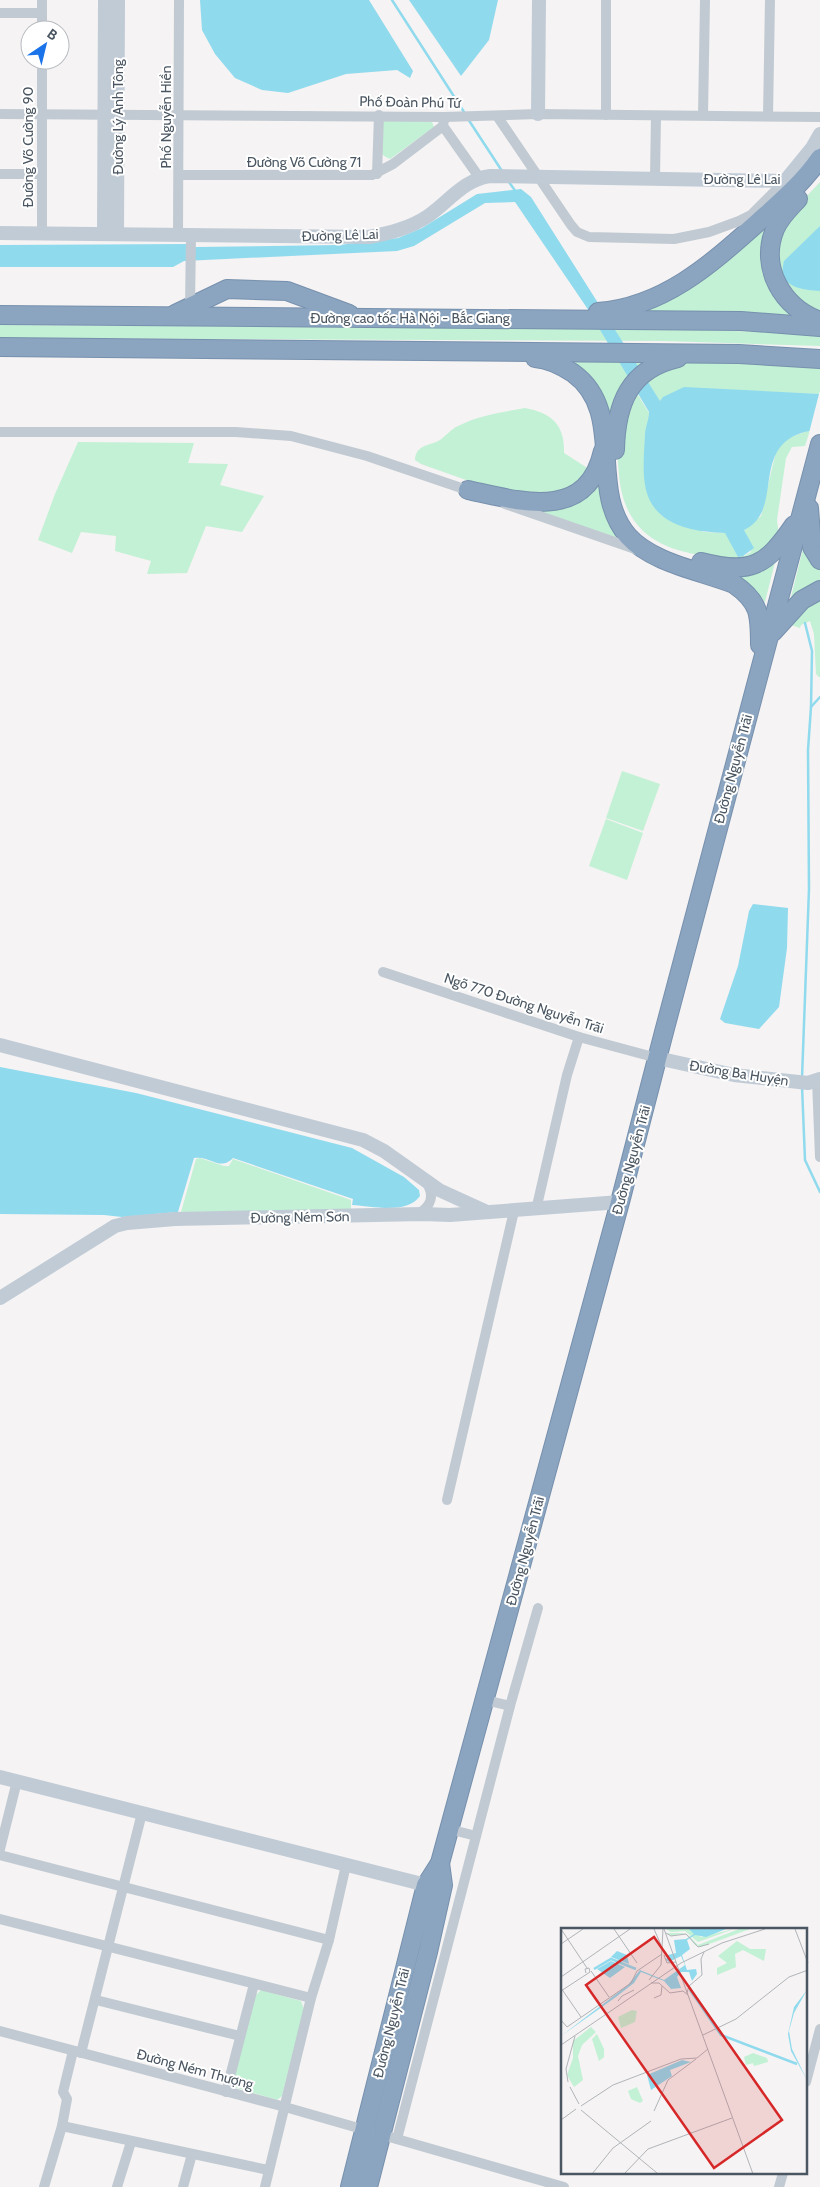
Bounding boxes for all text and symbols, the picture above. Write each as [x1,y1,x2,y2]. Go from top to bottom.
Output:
north arrow [20,20,70,70]
text: B [44,24,61,44]
street label: Đường Lý Anh Tông [109,58,127,175]
street label: Phố Nguyễn Hiền [157,65,175,169]
street label: Đường Võ Cường 90 [19,86,37,207]
street label: Phố Đoàn Phú Tứ [359,92,463,112]
street label: Đường Võ Cường 71 [247,153,361,171]
street label: Đường Lê Lai [703,170,781,188]
street label: Đường Lê Lai [301,225,379,245]
street label: Đường cao tốc Hà Nội - Bắc Giang [310,309,511,327]
street label: Đường Nguyễn Trãi [710,712,756,826]
street label: Ngõ 770 Đường Nguyễn Trãi [442,969,606,1037]
street label: Đường Ba Huyện [688,1056,790,1090]
street label: Đường Nguyễn Trãi [608,1103,654,1217]
street label: Đường Ném Sơn [250,1207,350,1227]
street label: Đường Nguyễn Trãi [502,1494,548,1608]
inset map [561,1928,808,2174]
street label: Đường Nguyễn Trãi [369,1966,413,2080]
street label: Đường Ném Thượng [135,2045,256,2094]

